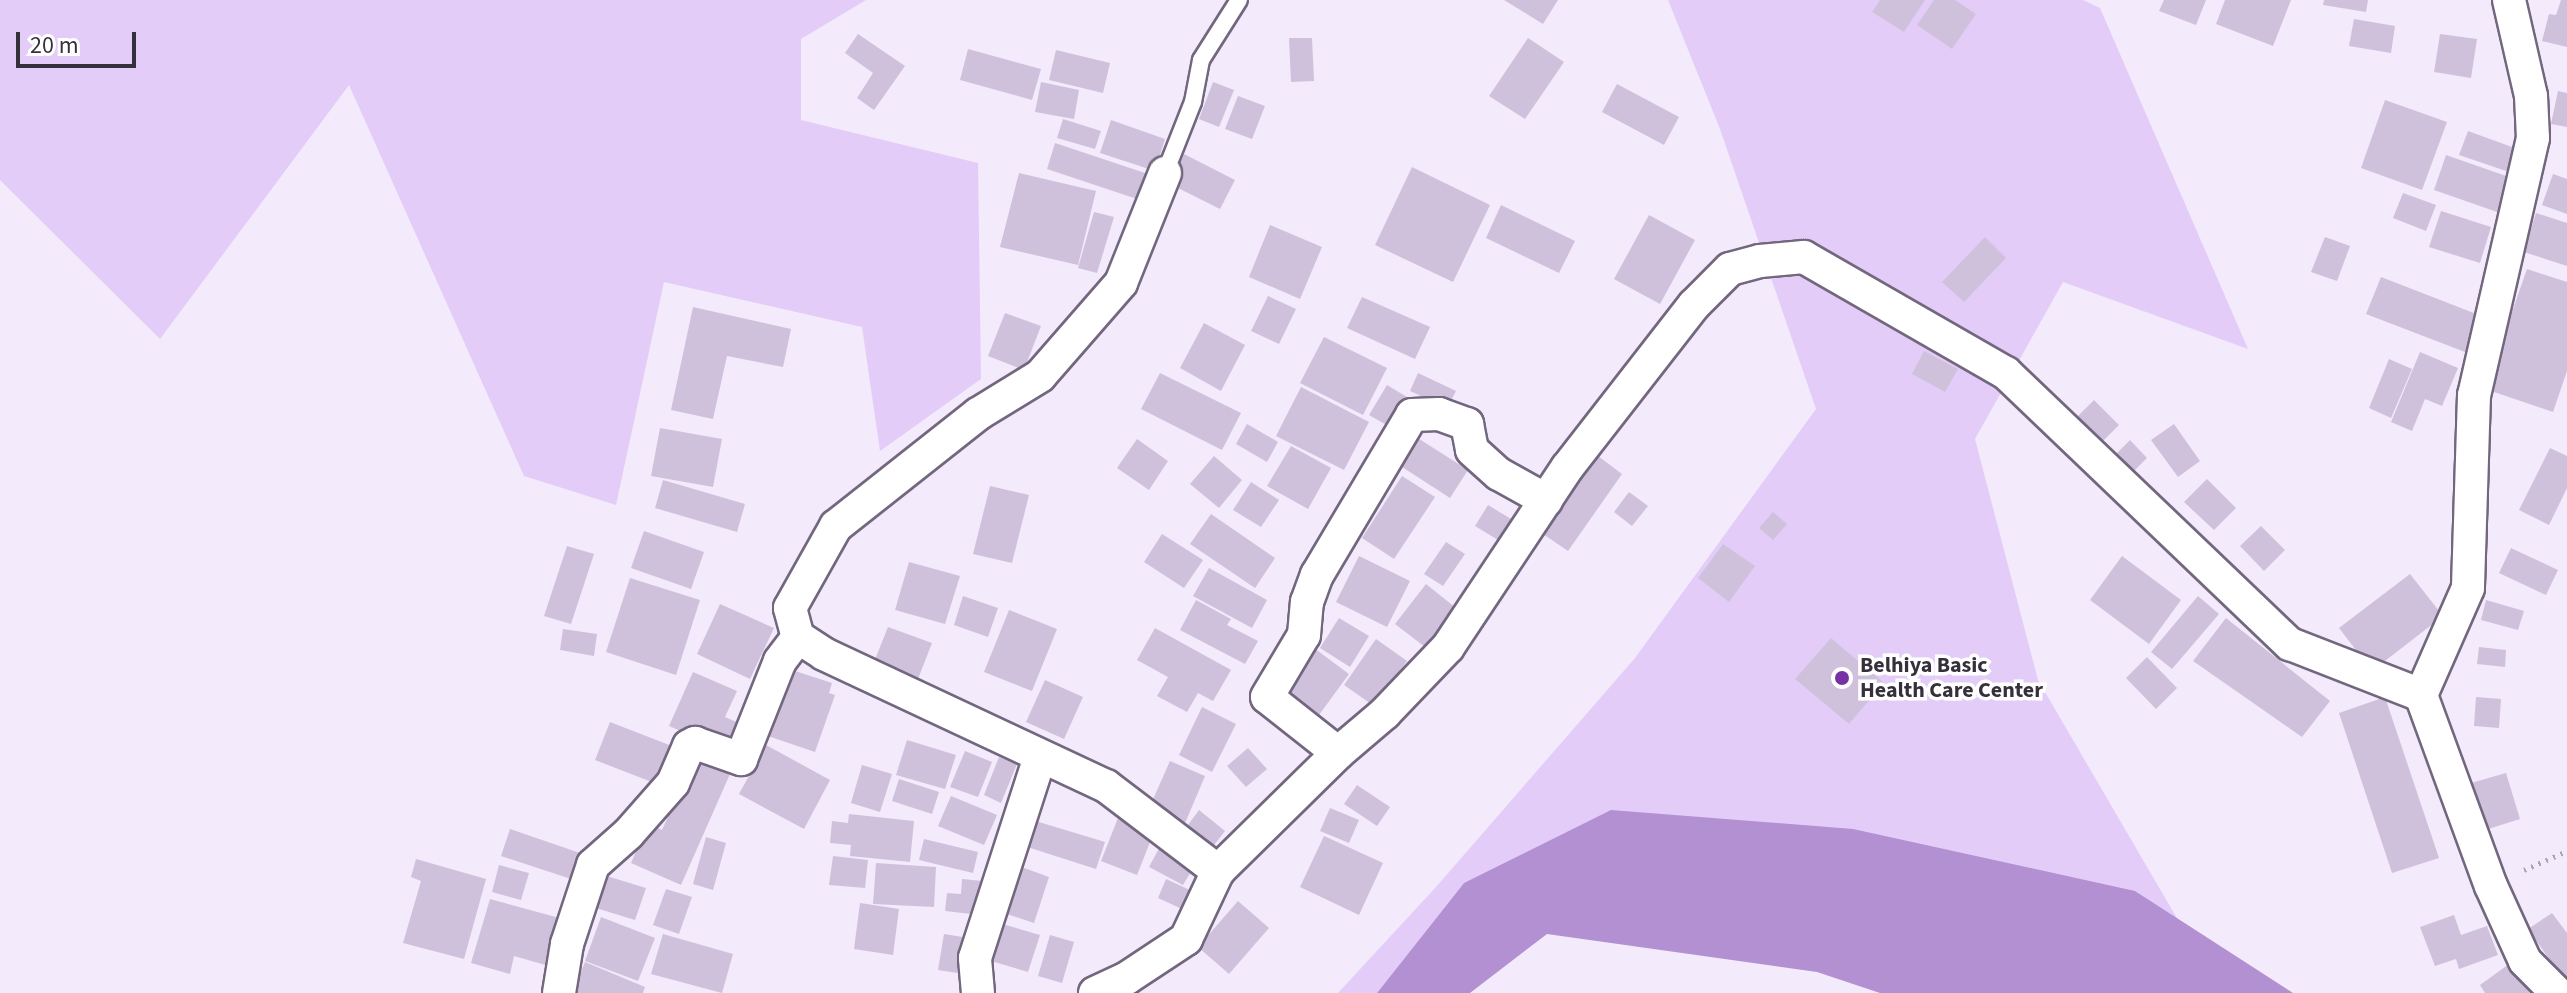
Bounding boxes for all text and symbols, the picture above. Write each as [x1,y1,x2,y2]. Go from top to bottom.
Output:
scale bar [20,16,140,66]
text: 20 m [30,28,79,63]
place label: Belhiya Basic Health Care Center [1860,652,2043,704]
marker: Belhiya Basic Health Care Center [1831,667,1853,689]

